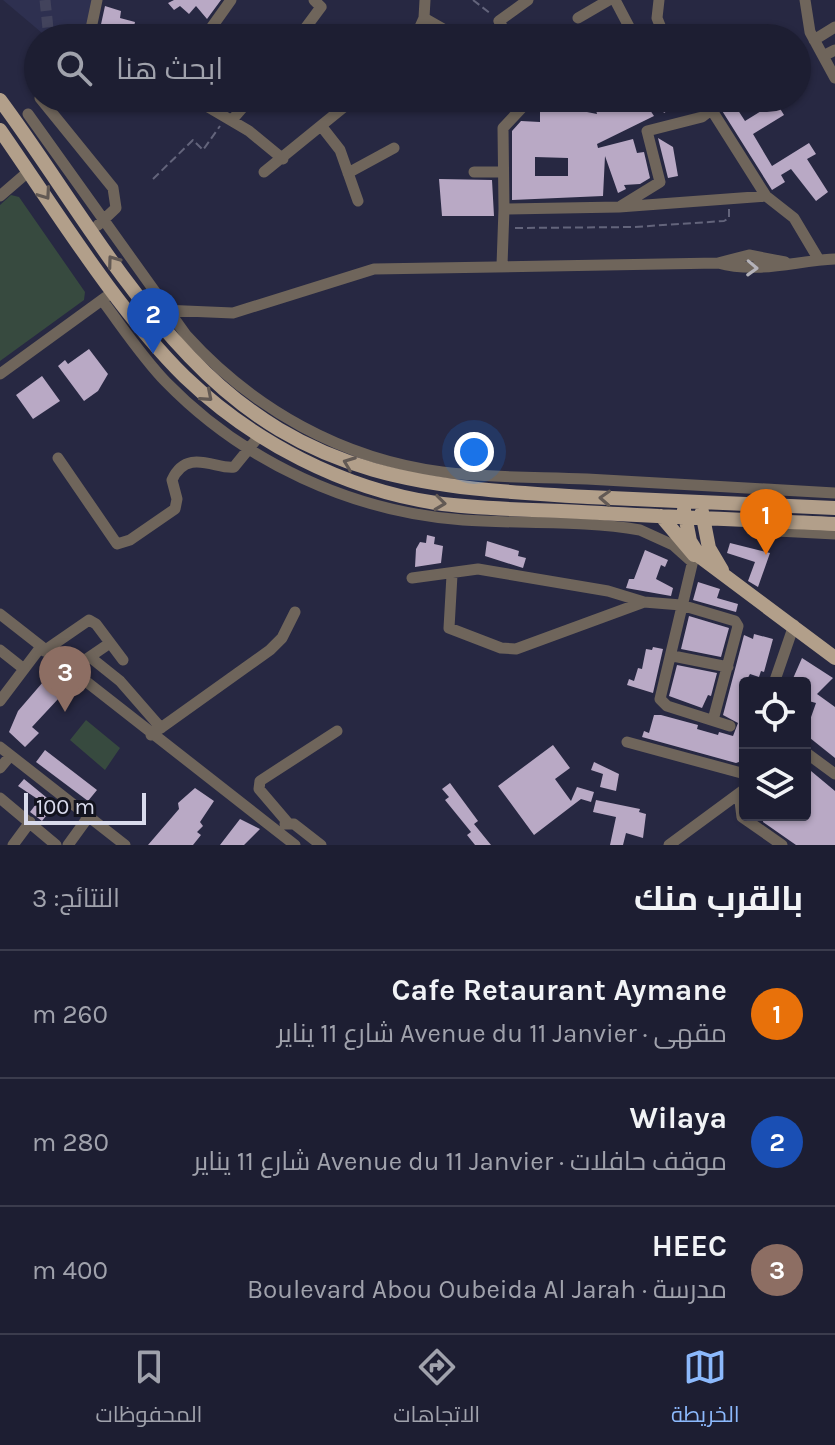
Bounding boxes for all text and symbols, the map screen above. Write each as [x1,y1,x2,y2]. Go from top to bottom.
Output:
search box [24,24,811,112]
icon: search [52,46,96,90]
text: ابحث هنا [116,51,223,87]
one-way arrow [35,186,50,200]
one-way arrow [109,255,123,269]
one-way arrow [746,260,759,277]
pin: 2 [127,288,179,354]
one-way arrow [198,386,213,401]
your location [454,432,494,472]
one-way arrow [343,456,357,473]
one-way arrow [598,489,611,506]
pin: 1 [740,489,792,555]
one-way arrow [434,494,447,511]
pin: 3 [39,646,91,712]
map controls [739,677,811,821]
button: locate [739,677,811,749]
button: layers [739,749,811,821]
scale bar [24,789,146,825]
text: 100 m [36,794,95,820]
text: بالقرب منك [634,879,803,919]
text: النتائج: 3 [32,883,120,914]
text: Cafe Retaurant Aymane [392,972,727,1008]
text: 260 m [32,999,108,1030]
text: 1 [772,999,782,1030]
text: مقهى · Avenue du 11 Janvier شارع 11 يناير [277,1018,727,1049]
text: Wilaya [629,1100,727,1136]
text: 280 m [32,1127,109,1158]
text: 2 [769,1127,785,1158]
text: موقف حافلات · Avenue du 11 Janvier شارع 11 يناير [193,1146,727,1177]
text: HEEC [652,1228,727,1264]
text: 400 m [32,1255,108,1286]
text: 3 [769,1255,785,1286]
text: مدرسة · Boulevard Abou Oubeida Al Jarah [247,1274,727,1305]
tab: المحفوظات [95,1345,202,1435]
tab: الاتجاهات [393,1345,480,1435]
tab: الخريطة [671,1345,740,1435]

